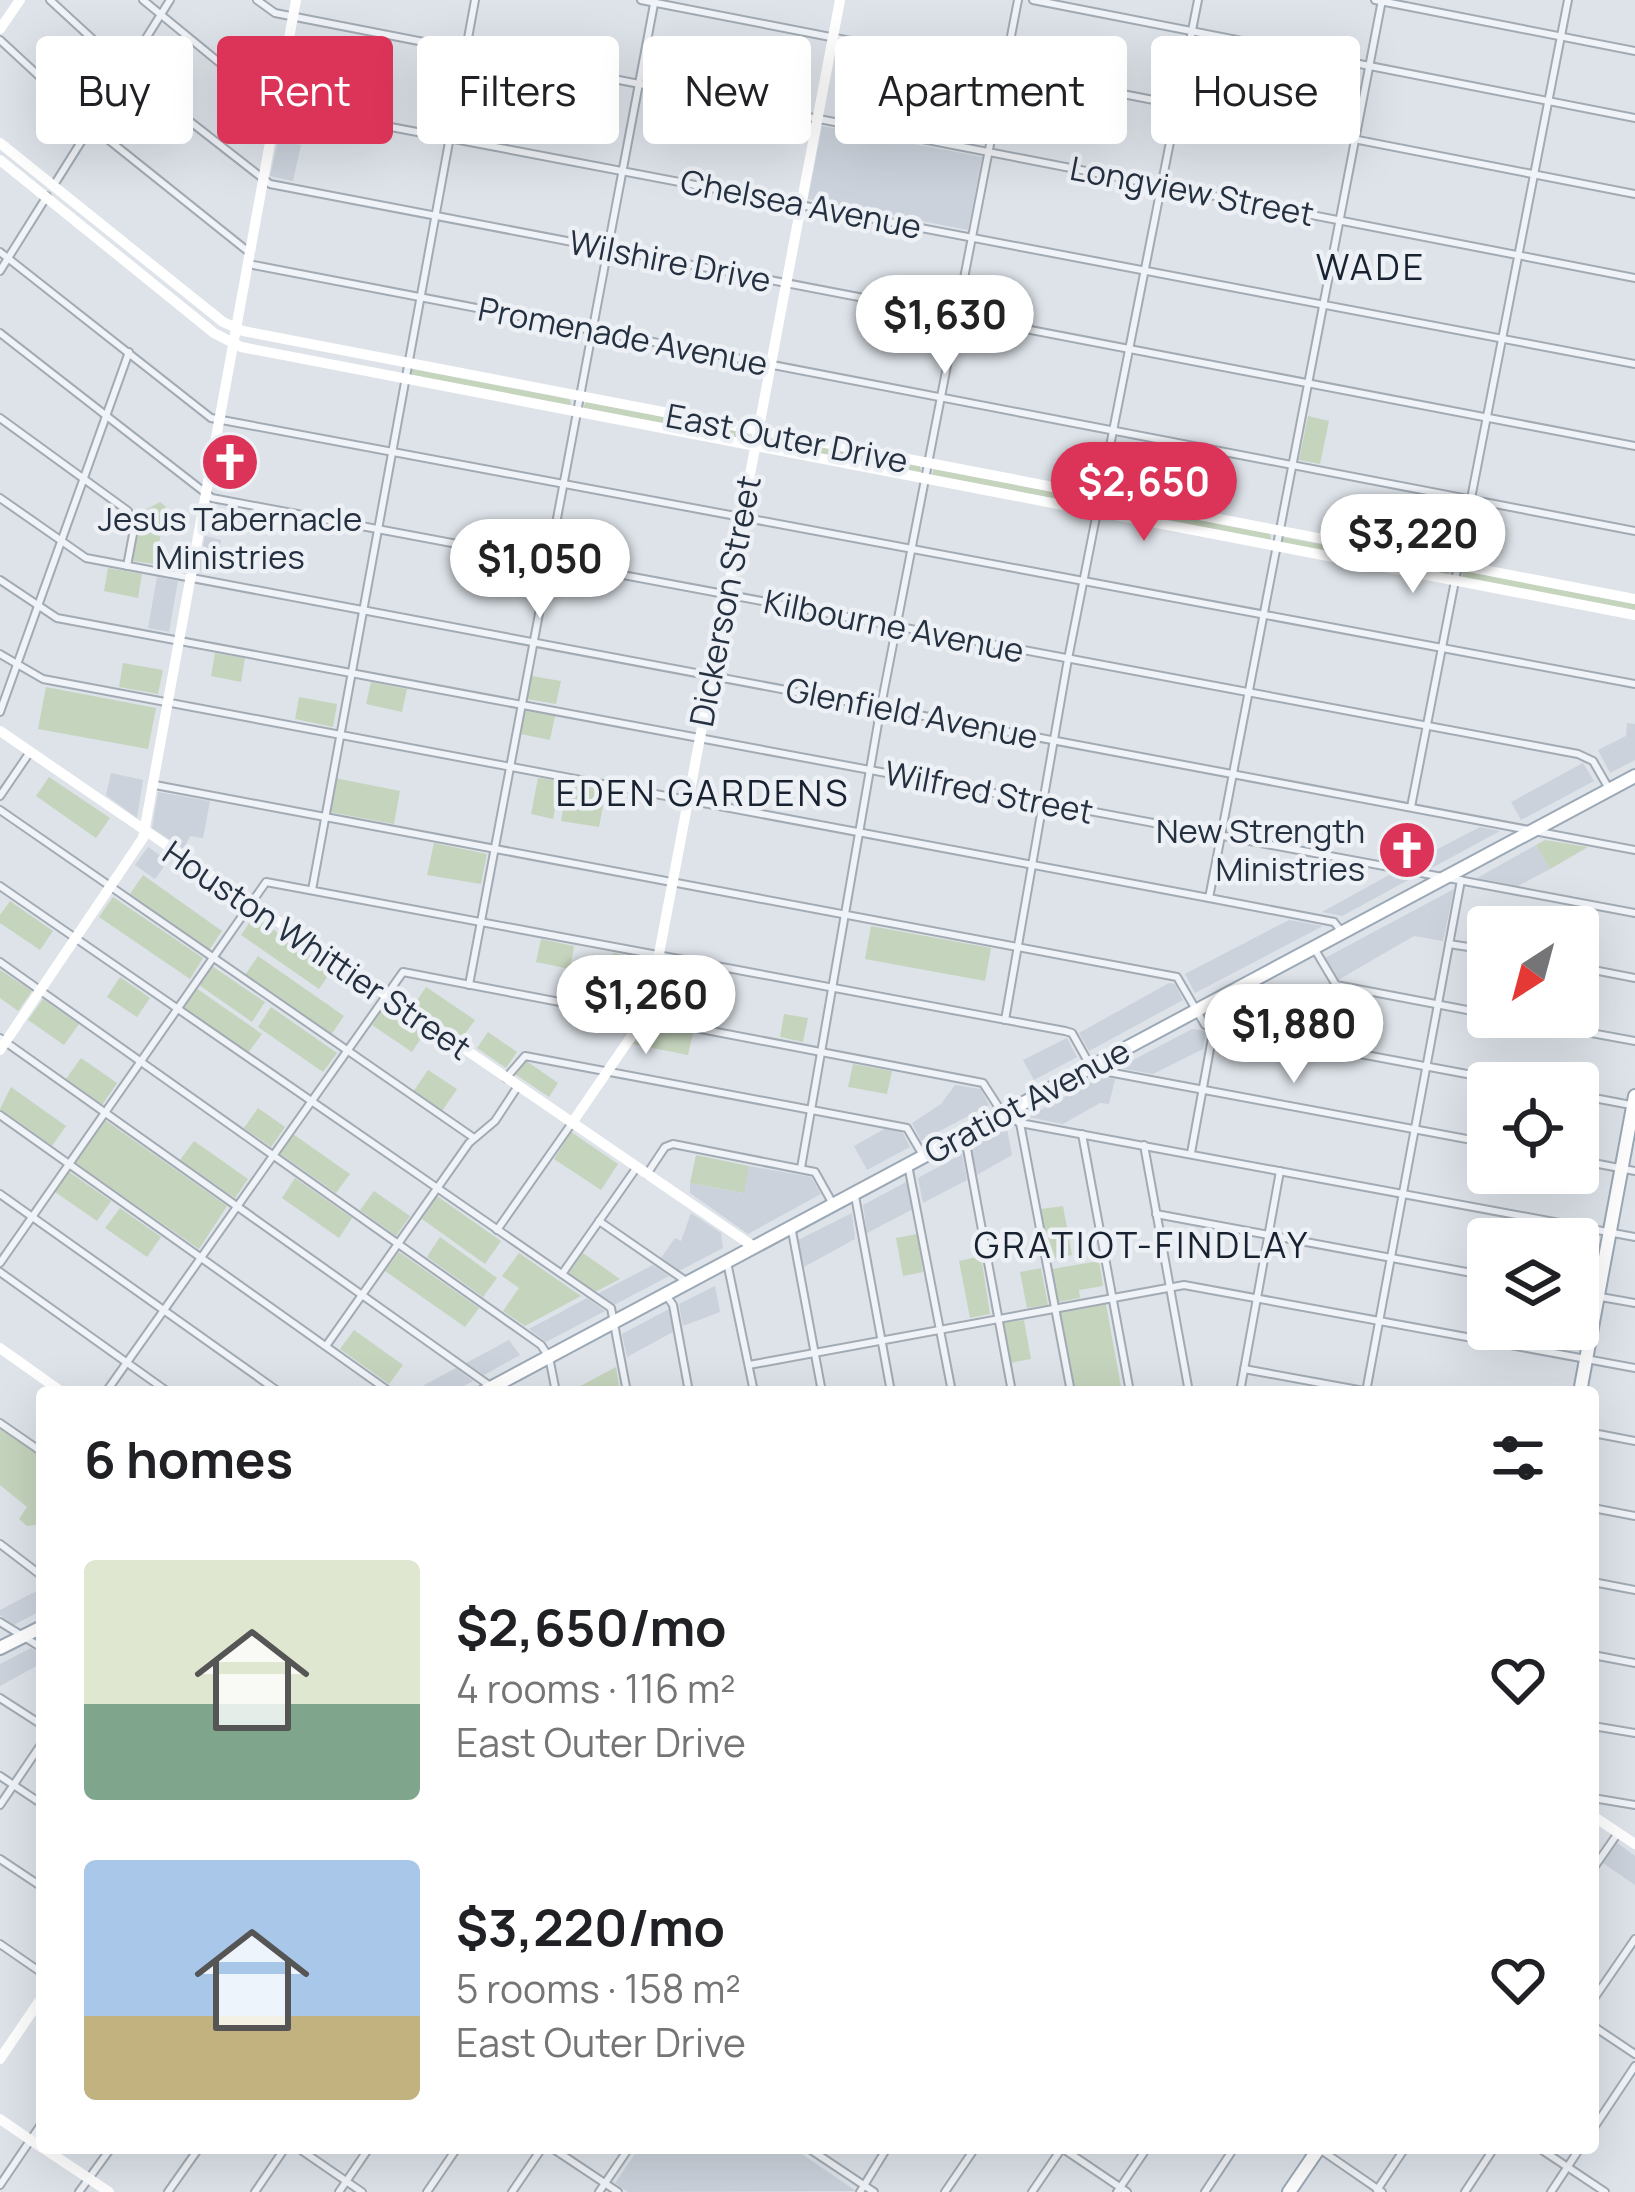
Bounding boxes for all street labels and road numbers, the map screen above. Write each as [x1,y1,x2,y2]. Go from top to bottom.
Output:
street label: Longview Street [1066,145,1318,236]
street label: Chelsea Avenue [677,158,925,249]
street label: Wilshire Drive [565,219,775,302]
street label: Promenade Avenue [474,285,772,386]
street label: East Outer Drive [662,392,912,483]
street label: Dickerson Street [678,472,771,730]
street label: Kilbourne Avenue [760,578,1028,673]
street label: Glenfield Avenue [782,666,1042,759]
street label: Wilfred Street [881,749,1097,834]
street label: Houston Whittier Street [154,830,480,1070]
street label: Gratiot Avenue [916,1028,1137,1173]

